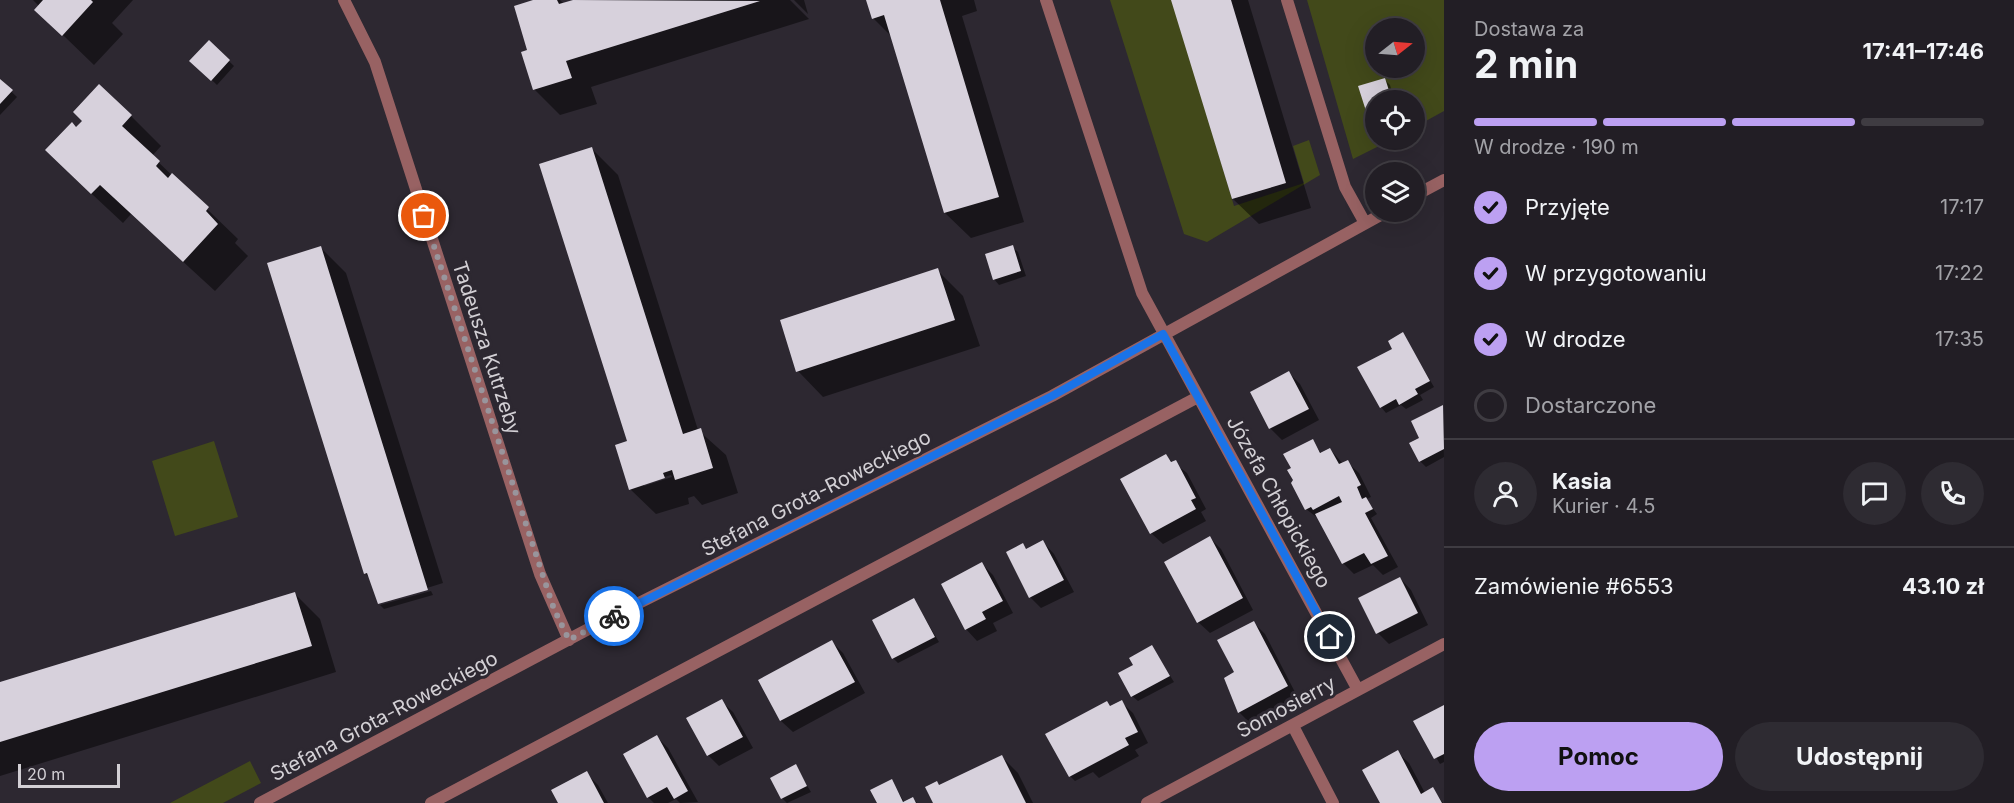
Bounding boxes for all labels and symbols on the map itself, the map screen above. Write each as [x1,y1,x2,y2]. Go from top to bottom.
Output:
north arrow [1365,18,1425,78]
pin [398,190,449,241]
street label: Tadeusza Kutrzeby [448,258,526,438]
street label: Józefa Chłopickiego [1222,412,1336,592]
street label: Stefana Grota-Roweckiego [697,425,935,561]
courier [584,586,644,646]
pin [1304,611,1355,662]
street label: Stefana Grota-Roweckiego [266,646,502,786]
street label: Somosierry [1233,671,1339,743]
scale bar [18,761,120,788]

